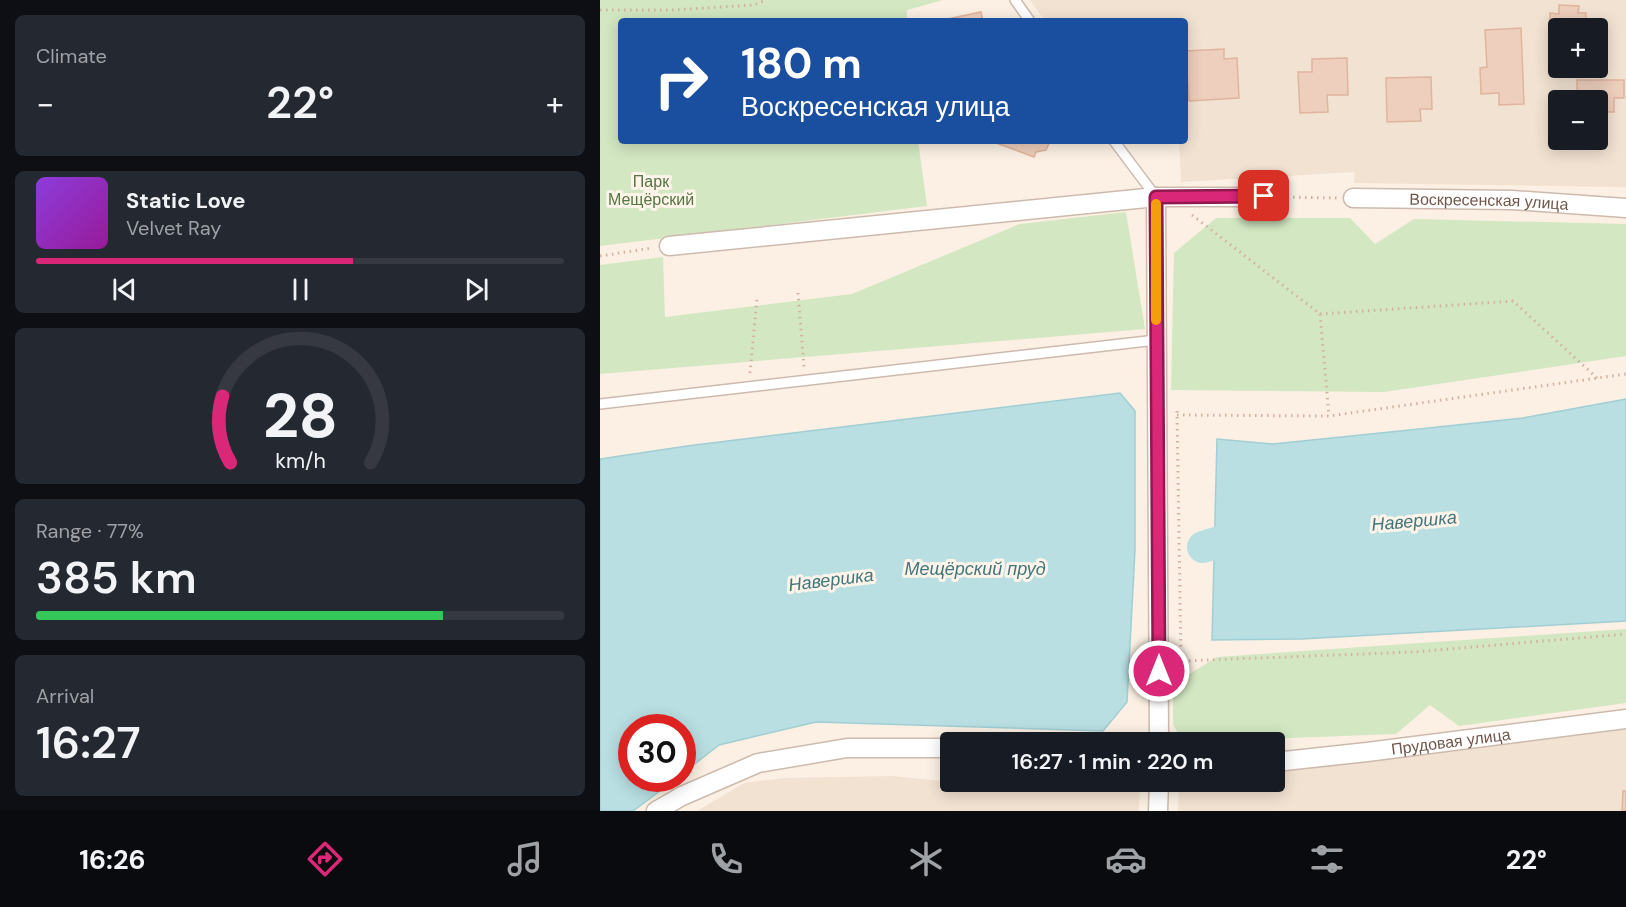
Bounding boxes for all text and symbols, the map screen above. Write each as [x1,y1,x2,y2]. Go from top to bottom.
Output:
map controls [1548,18,1608,150]
button: + [1548,18,1608,78]
text: 180 m [741,36,862,91]
icon: right [642,42,720,120]
text: Climate [36,43,107,69]
text: 22° [266,73,334,132]
text: − [36,82,54,125]
text: + [546,82,564,125]
text: Воскресенская улица [741,89,1010,124]
button: − [1548,90,1608,150]
pin [1238,170,1289,221]
park label: Парк Мещёрский [608,171,694,210]
icon: arrive [1247,179,1280,212]
text: Static Love [126,186,246,215]
street label: Воскресенская улица [1409,188,1569,214]
text: Velvet Ray [126,215,221,241]
icon: previous [108,273,141,306]
icon: pause [284,273,317,306]
icon: next [460,273,493,306]
text: 28 [262,375,338,456]
text: km/h [275,447,325,475]
water label: Навершка [1370,505,1458,537]
text: Range · 77% [36,518,144,544]
text: 385 km [36,548,197,607]
water label: Мещёрский пруд [904,557,1046,581]
water label: Навершка [787,563,875,597]
position arrow [1127,639,1191,703]
text: Arrival [36,683,94,709]
text: 16:27 [36,713,141,772]
speed limit sign: 30 [618,714,696,792]
street label: Прудовая улица [1390,723,1512,759]
text: 16:27 · 1 min · 220 m [1012,747,1213,776]
icon: directions [304,838,346,880]
icon: music [504,838,546,880]
icon: phone [705,838,747,880]
icon: climate [905,838,947,880]
icon: car [1105,838,1147,880]
icon: filters [1306,838,1348,880]
text: 16:26 [79,842,146,877]
text: 22° [1506,842,1547,877]

